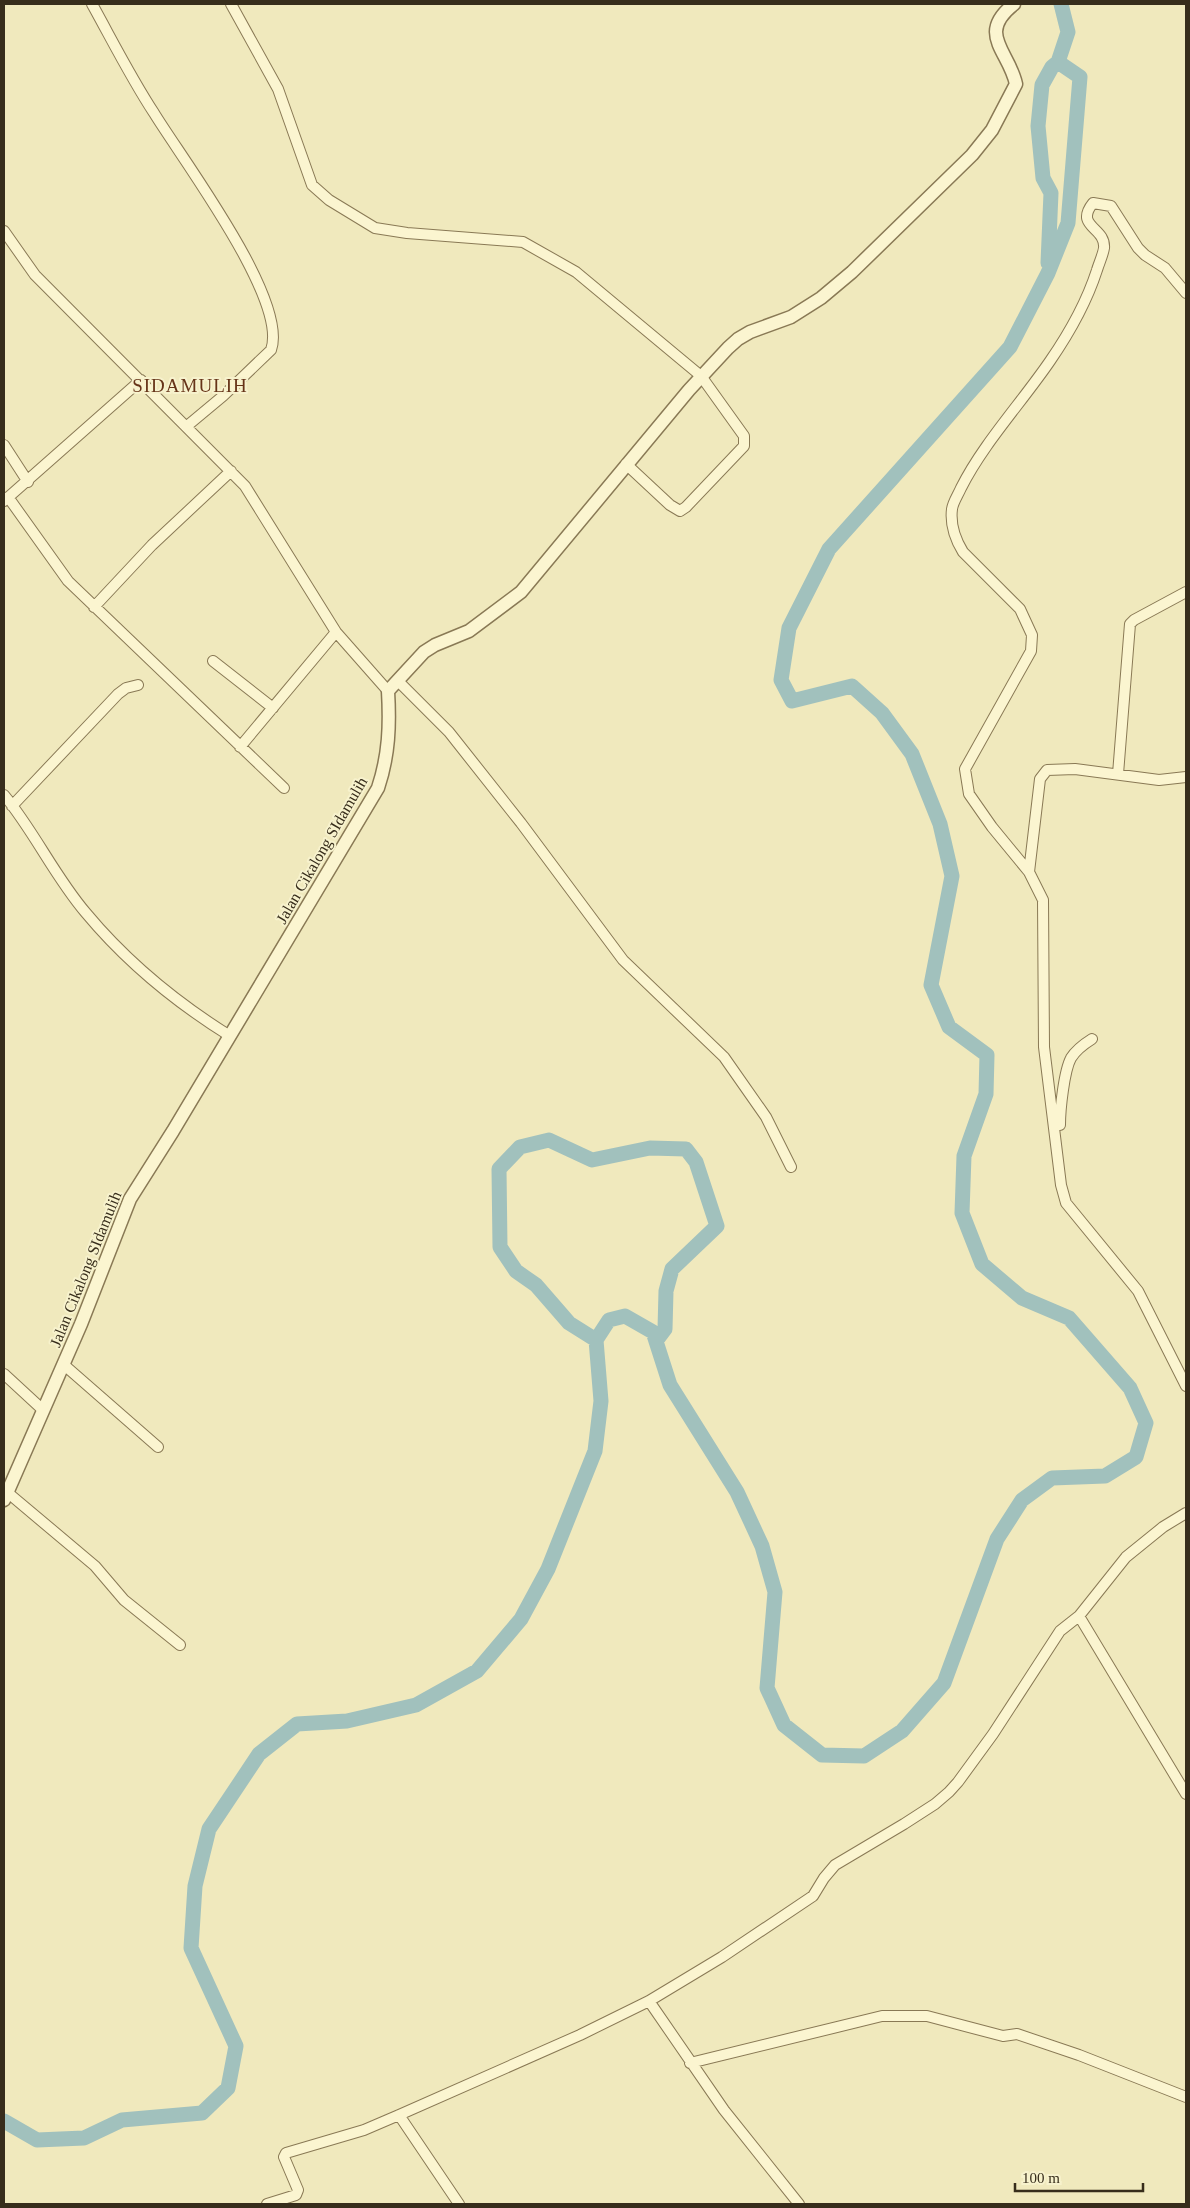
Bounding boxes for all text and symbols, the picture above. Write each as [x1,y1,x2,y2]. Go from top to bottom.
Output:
district label: SIDAMULIH [132,375,248,396]
street label: Jalan Cikalong SIdamulih [273,774,371,927]
street label: Jalan Cikalong SIdamulih [46,1189,125,1350]
scale bar [1015,2160,1142,2192]
text: 100 m [1022,2170,1060,2186]

